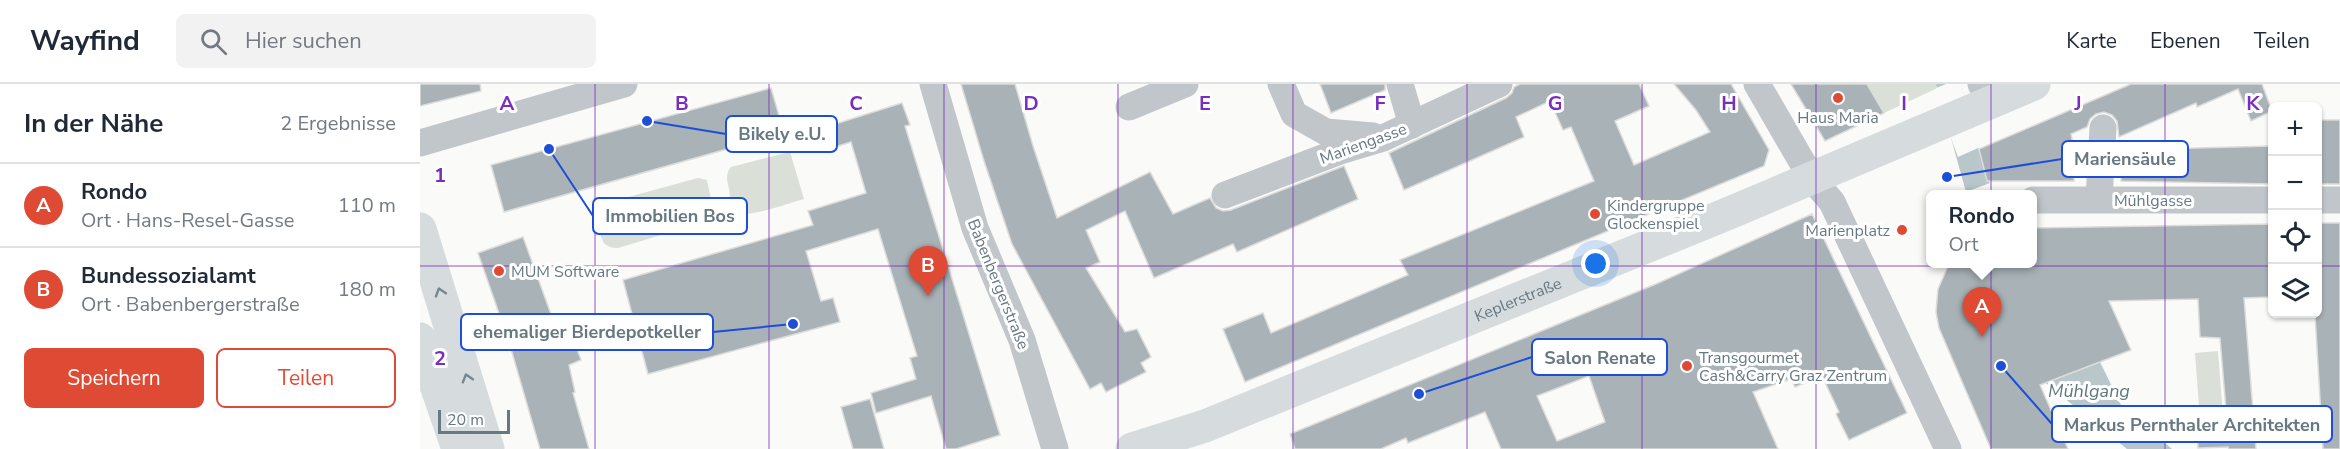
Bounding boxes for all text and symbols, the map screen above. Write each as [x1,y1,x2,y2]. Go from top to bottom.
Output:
search box [176,14,596,68]
text: Wayfind [30,22,140,60]
icon: search [197,25,230,58]
text: Hier suchen [245,26,362,56]
text: Karte [2066,27,2117,55]
text: Ebenen [2150,27,2221,55]
text: Teilen [2254,27,2310,55]
text: A [500,90,515,117]
text: B [675,90,689,117]
text: C [849,90,863,117]
text: D [1023,90,1039,117]
text: E [1199,90,1211,117]
text: F [1374,90,1386,117]
text: G [1548,90,1562,117]
text: H [1721,90,1737,117]
text: I [1901,90,1907,117]
text: J [2073,90,2082,117]
text: K [2246,90,2260,117]
marker: Haus Maria [1831,91,1845,105]
map controls [2268,102,2322,318]
button: + [2268,102,2322,156]
text: In der Nähe [24,106,163,141]
place label: Haus Maria [1797,107,1879,129]
text: 2 Ergebnisse [280,110,396,137]
callout: Bikely e.U. [726,116,837,152]
street label: Mariengasse [1317,118,1410,170]
text: Bikely e.U. [738,122,826,146]
callout: Mariensäule [2062,141,2188,177]
text: Mariensäule [2074,147,2176,171]
button: − [2268,156,2322,210]
text: 1 [434,162,446,189]
text: Rondo [81,177,147,207]
popup [1926,190,2037,268]
street label: Mühlgasse [2114,190,2192,212]
text: A [36,192,51,219]
text: 110 m [338,192,396,219]
place label: Kindergruppe Glockenspiel [1607,195,1705,235]
callout: Immobilien Bos [593,198,747,234]
text: Rondo [1948,201,2015,231]
text: Immobilien Bos [605,204,735,228]
text: Ort · Hans-Resel-Gasse [81,207,294,234]
marker: Kindergruppe Glockenspiel [1588,207,1602,221]
button: locate [2268,210,2322,264]
street label: Babenbergerstraße [962,216,1034,353]
place label: Marienplatz [1805,220,1890,242]
marker: Marienplatz [1895,223,1909,237]
text: Ort [1948,231,1978,258]
pin: B [908,246,948,296]
your location [1581,249,1610,278]
text: Bundessozialamt [81,261,256,291]
place label: MUM Software [511,261,619,283]
marker: MUM Software [492,264,506,278]
button: layers [2268,264,2322,318]
street label: Keplerstraße [1471,272,1565,327]
text: B [37,276,50,303]
text: 180 m [338,276,396,303]
one-way arrow [435,287,447,298]
pin: A [1962,288,2002,337]
text: Ort · Babenbergerstraße [81,291,300,318]
callout: ehemaliger Bierdepotkeller [461,314,713,350]
text: ehemaliger Bierdepotkeller [473,320,701,344]
callout: Salon Renate [1532,339,1667,375]
text: 2 [434,345,446,372]
text: Salon Renate [1544,346,1656,370]
place label: Transgourmet Cash&Carry Graz Zentrum [1699,347,1887,387]
button: Speichern [24,348,204,408]
button: Teilen [216,348,396,408]
marker: Transgourmet Cash&Carry Graz Zentrum [1680,359,1694,373]
one-way arrow [461,373,474,384]
water label: Mühlgang [2048,379,2130,403]
callout: Markus Pernthaler Architekten [2052,406,2332,442]
scale bar [438,407,510,434]
text: 20 m [447,409,484,431]
text: Markus Pernthaler Architekten [2064,413,2320,437]

